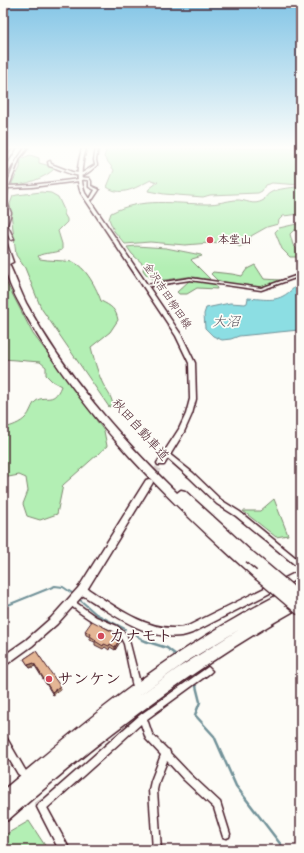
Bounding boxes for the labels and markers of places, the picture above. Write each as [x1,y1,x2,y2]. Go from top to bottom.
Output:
place label: 本堂山 [218,231,251,249]
marker: 本堂山 [205,235,215,245]
place label: カナモト [109,624,173,649]
marker: カナモト [96,631,106,641]
place label: サンケン [57,667,121,692]
marker: サンケン [44,674,54,684]

